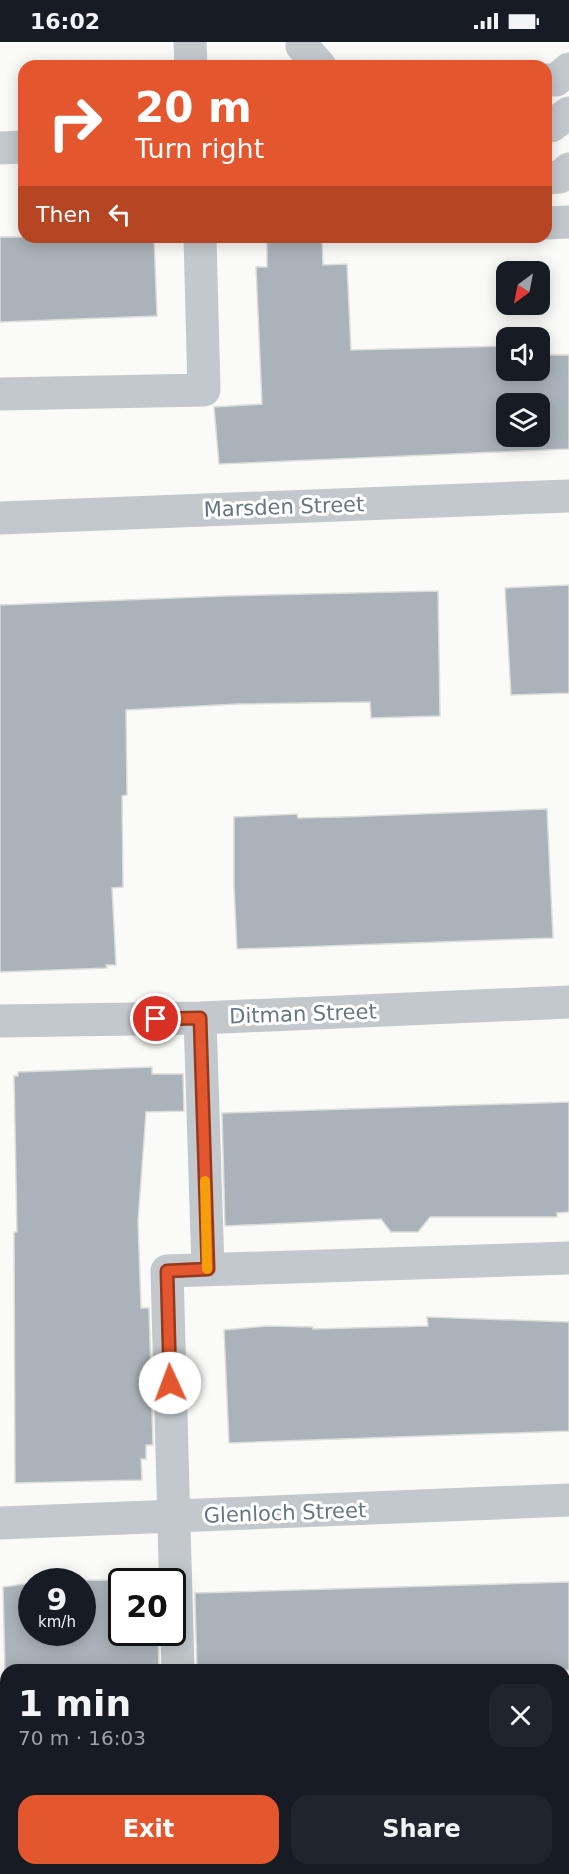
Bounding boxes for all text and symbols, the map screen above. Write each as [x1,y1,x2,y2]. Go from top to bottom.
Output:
text: 16:02 [30,9,100,34]
text: 20 m [135,83,252,132]
icon: right [36,84,114,162]
text: Turn right [135,133,264,164]
icon: left [103,198,136,231]
text: Then [36,202,91,227]
north arrow [496,261,550,315]
map controls [496,261,550,447]
button: sound [496,327,550,381]
button: layers [496,393,550,447]
street label: Marsden Street [203,492,365,522]
pin [130,993,181,1044]
street label: Ditman Street [229,999,377,1029]
icon: arrive [139,1002,172,1035]
position arrow [138,1351,202,1415]
street label: Glenloch Street [203,1498,367,1528]
speed limit sign: 20 [108,1568,186,1646]
text: 9 [47,1582,67,1617]
text: km/h [38,1613,76,1631]
text: 1 min [18,1683,131,1724]
button: close [489,1684,552,1747]
text: 70 m · 16:03 [18,1726,146,1750]
button: Exit [18,1795,279,1864]
button: Share [291,1795,552,1864]

